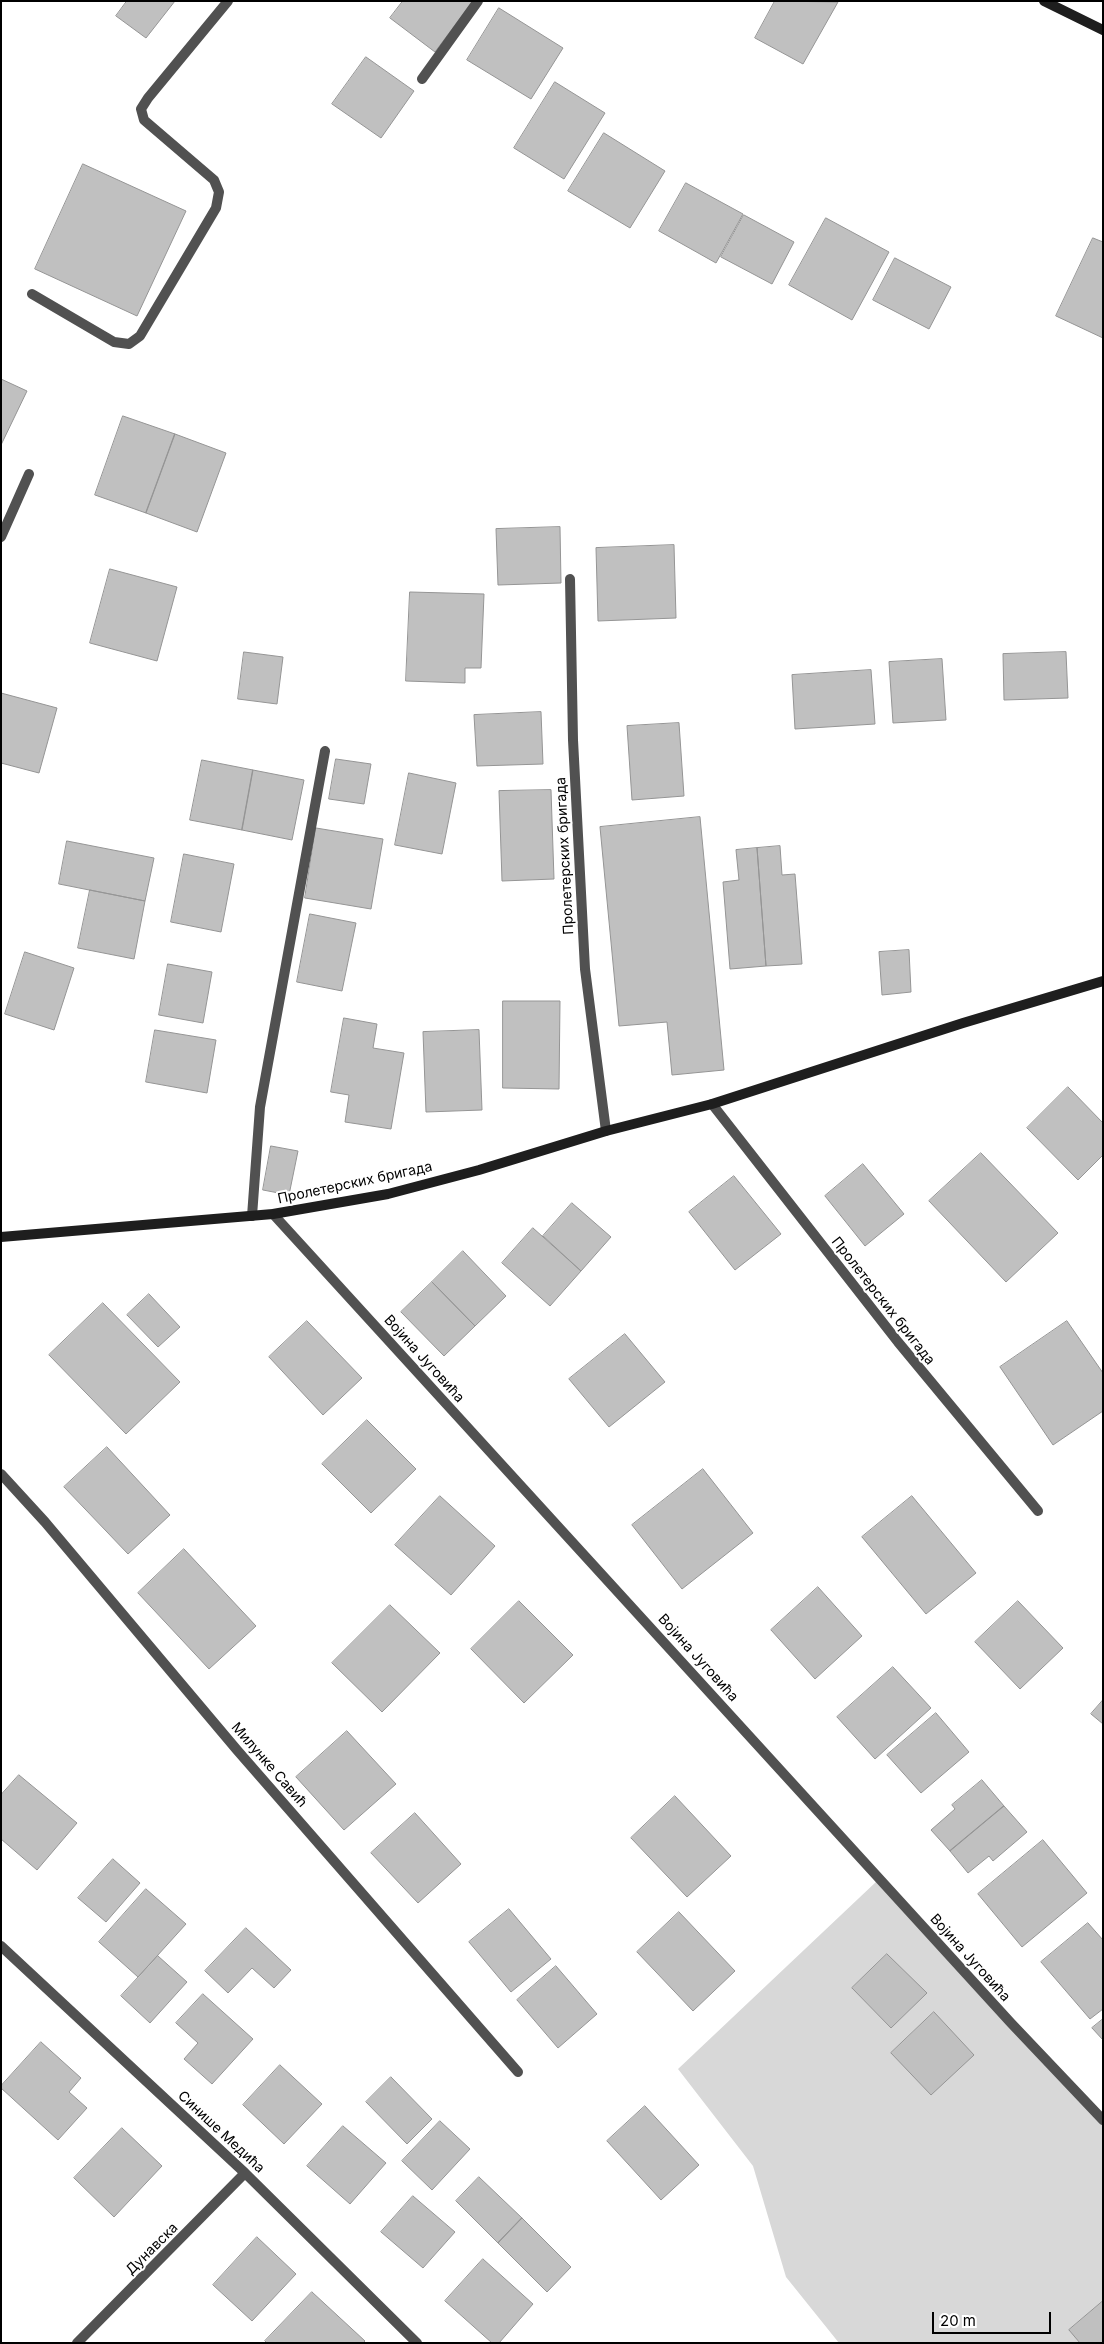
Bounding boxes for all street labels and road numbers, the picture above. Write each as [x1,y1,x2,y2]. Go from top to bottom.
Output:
street label: Пролетерских бригада [552,777,578,935]
street label: Пролетерских бригада [276,1158,434,1208]
street label: Пролетерских бригада [828,1234,938,1368]
street label: Војина Југовића [380,1312,468,1406]
street label: Војина Југовића [654,1611,742,1705]
street label: Милунке Савић [228,1719,310,1811]
street label: Војина Југовића [926,1911,1014,2005]
street label: Синише Медића [174,2087,268,2177]
street label: Дунавска [122,2219,182,2279]

